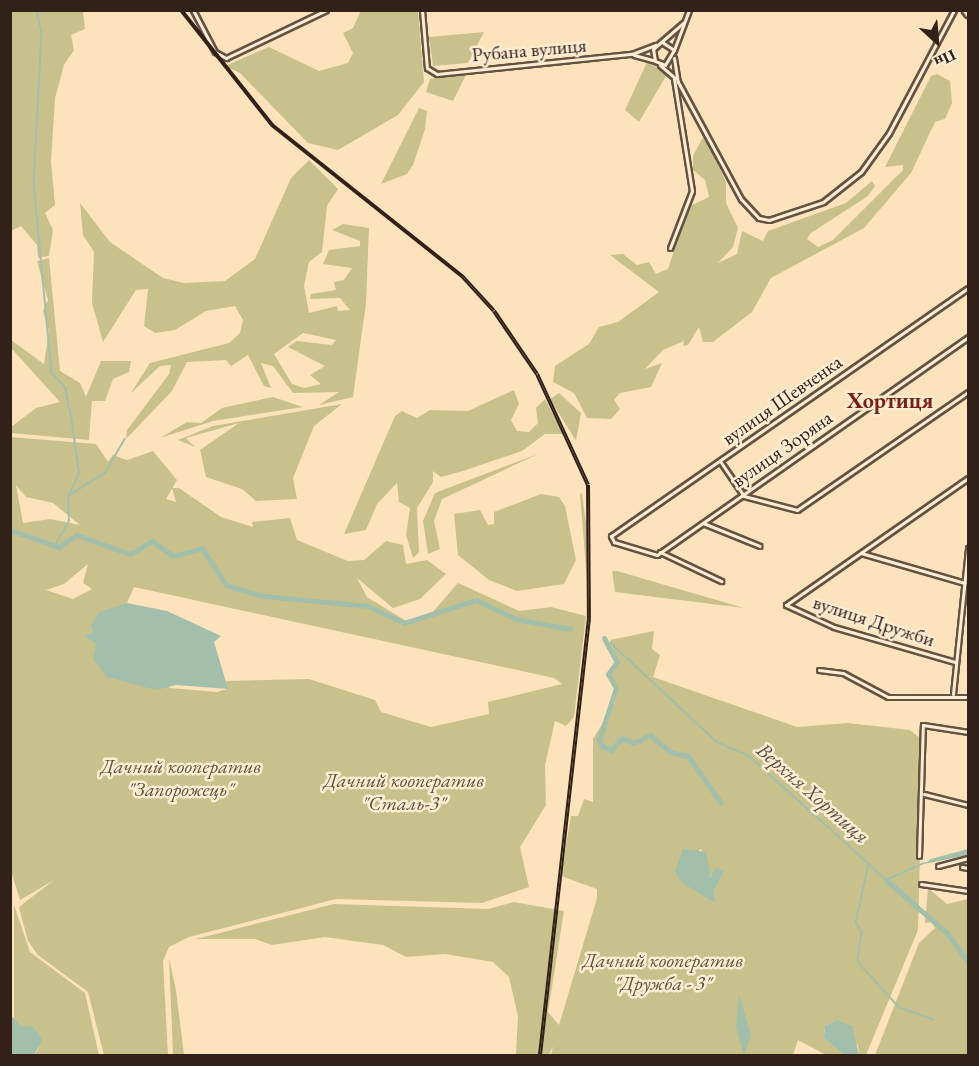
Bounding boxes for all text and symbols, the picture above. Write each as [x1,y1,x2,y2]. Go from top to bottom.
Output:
north arrow [907,12,967,72]
street label: Рубана вулиця [471,33,587,67]
text: Пн [931,44,960,73]
street label: вулиця Шевченка [717,350,847,450]
district label: Хортиця [847,388,933,414]
street label: вулиця Зоряна [727,406,837,492]
street label: вулиця Дружби [810,590,938,652]
water label: Верхня Хортиця [751,737,875,849]
park label: Дачний кооператив "Запорожець" [101,755,261,802]
park label: Дачний кооператив "Сталь-3" [324,769,484,816]
park label: Дачний кооператив "Дружба - 3" [583,948,743,995]

